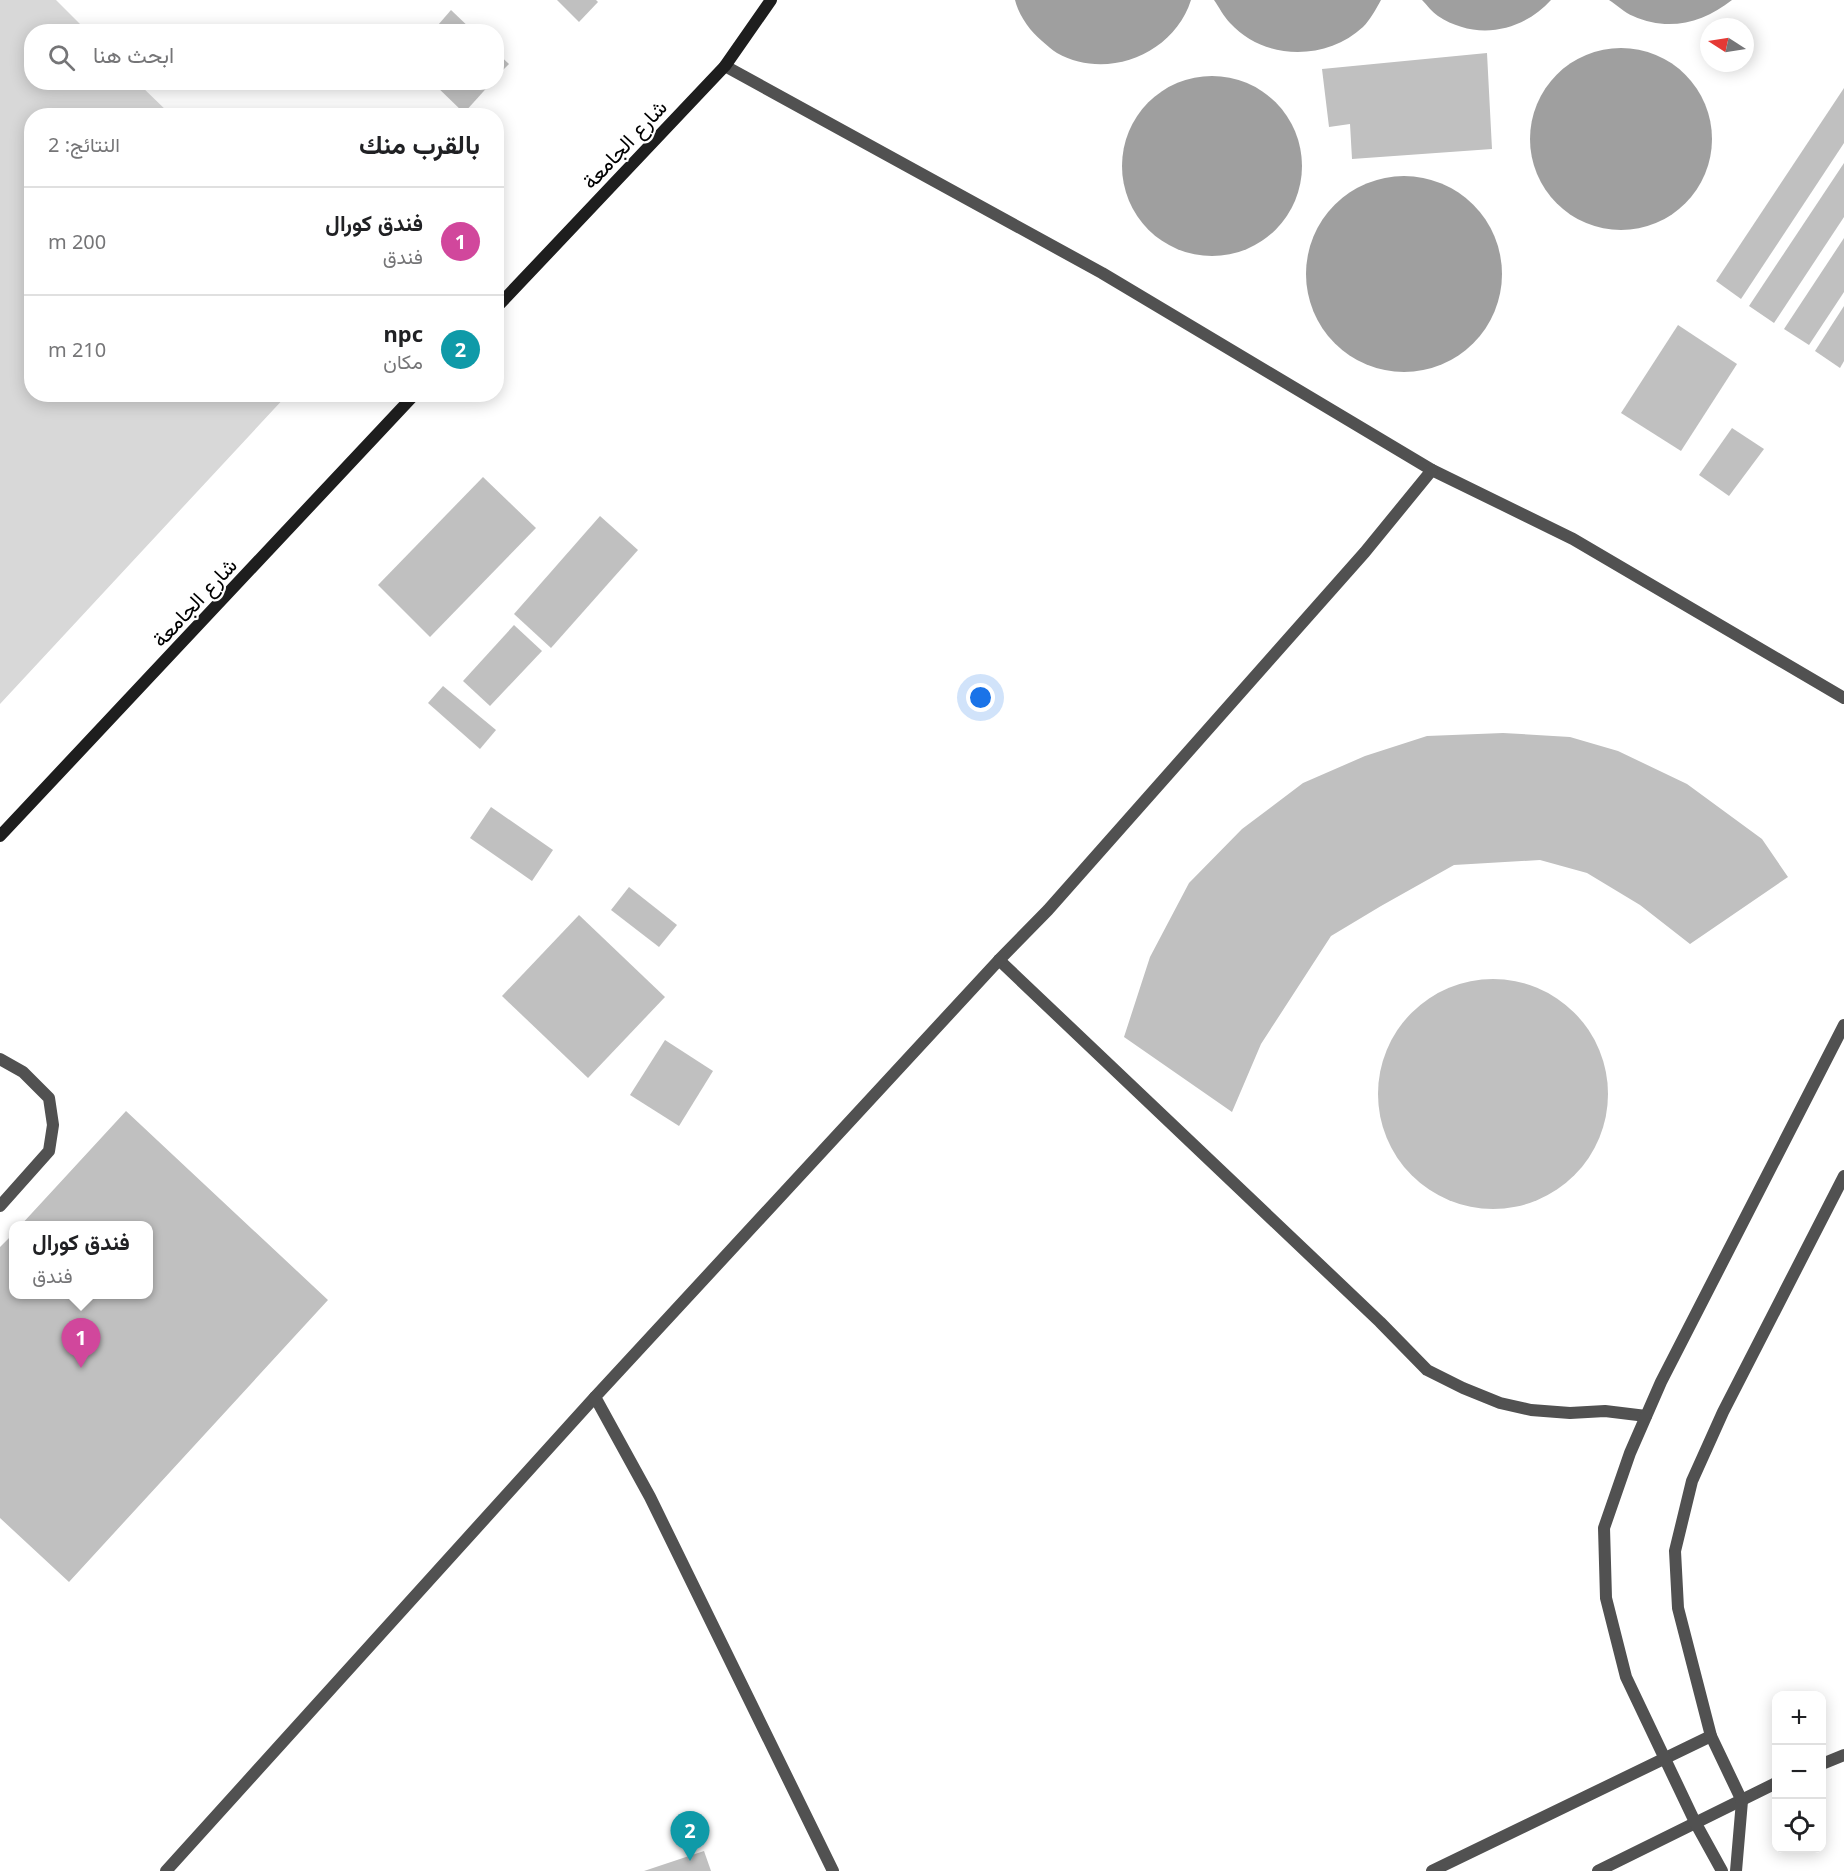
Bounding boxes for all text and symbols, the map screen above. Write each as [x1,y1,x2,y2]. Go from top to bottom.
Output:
north arrow [1700,18,1754,72]
search box [24,24,504,90]
text: ابحث هنا [93,39,174,69]
icon: search [45,41,78,74]
street label: شارع الجامعة [575,93,673,195]
text: بالقرب منك [359,126,480,162]
text: النتائج: 2 [48,131,120,158]
text: فندق كورال [325,207,423,237]
text: 200 m [48,228,106,255]
text: 1 [455,228,466,255]
text: فندق [383,243,423,270]
text: npc [383,318,423,348]
text: 210 m [48,336,106,363]
text: 2 [455,336,466,363]
text: مكان [383,348,423,375]
street label: شارع الجامعة [145,551,243,653]
your location [966,683,995,712]
popup [9,1221,153,1299]
text: فندق كورال [32,1226,130,1256]
text: فندق [32,1262,73,1289]
pin: 1 [62,1318,100,1368]
map controls [1772,1691,1826,1853]
button: + [1772,1691,1826,1745]
button: − [1772,1745,1826,1799]
button: locate [1772,1799,1826,1853]
pin: 2 [670,1812,710,1861]

